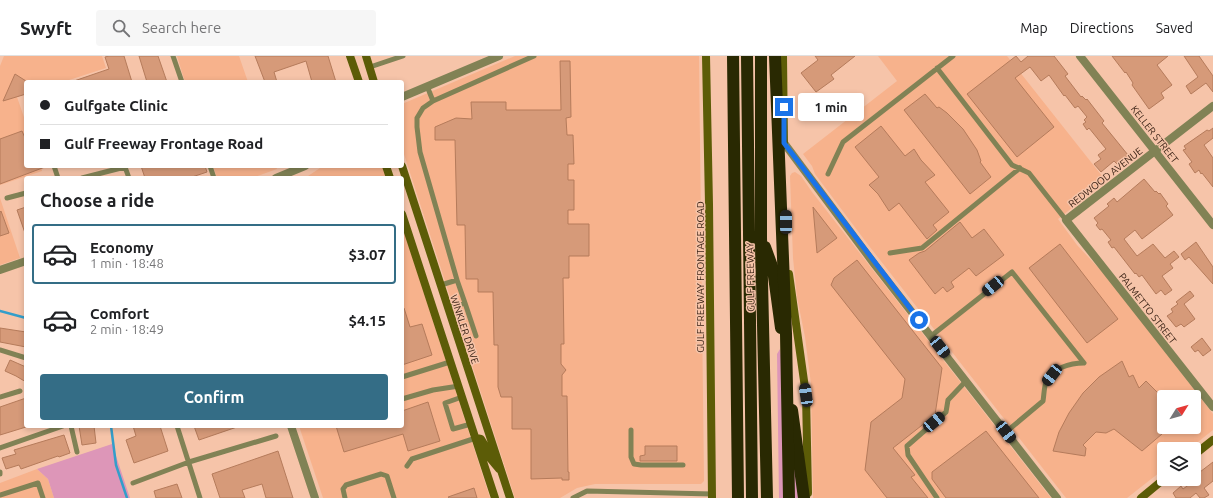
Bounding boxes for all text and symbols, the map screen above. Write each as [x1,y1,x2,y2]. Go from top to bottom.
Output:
search box [96,10,376,46]
text: Swyft [20,17,72,39]
icon: search [110,17,132,39]
text: Search here [142,19,221,36]
text: Map [1020,20,1048,36]
text: Directions [1070,20,1134,36]
text: Saved [1156,20,1193,36]
callout: 1 min [798,93,864,121]
text: Gulfgate Clinic [64,97,168,114]
route end [775,98,793,116]
text: 1 min [815,100,847,114]
street label: KELLER STREET [1129,103,1181,166]
text: Gulf Freeway Frontage Road [64,135,263,152]
street label: REDWOOD AVENUE [1066,145,1145,210]
text: Choose a ride [40,190,154,210]
street label: GULF FREEWAY FRONTAGE ROAD [695,201,706,353]
car [780,210,792,234]
icon: car [42,236,78,272]
text: Economy [90,239,154,256]
street label: GULF FREEWAY [744,242,757,312]
text: $3.07 [348,246,386,263]
text: 1 min · 18:48 [90,256,164,270]
street label: PALMETTO STREET [1117,271,1179,346]
car [980,274,1006,298]
street label: WINKLER DRIVE [448,293,481,365]
icon: car [42,302,78,338]
text: Comfort [90,305,149,322]
route start [910,311,928,329]
text: $4.15 [348,312,386,329]
text: 2 min · 18:49 [90,322,164,336]
car [928,334,952,360]
car [1040,362,1064,388]
button: Confirm [40,374,388,420]
car [798,382,814,408]
north arrow [1157,390,1201,434]
map controls [1157,390,1201,486]
car [921,410,947,434]
car [994,419,1018,445]
button: layers [1157,442,1201,486]

